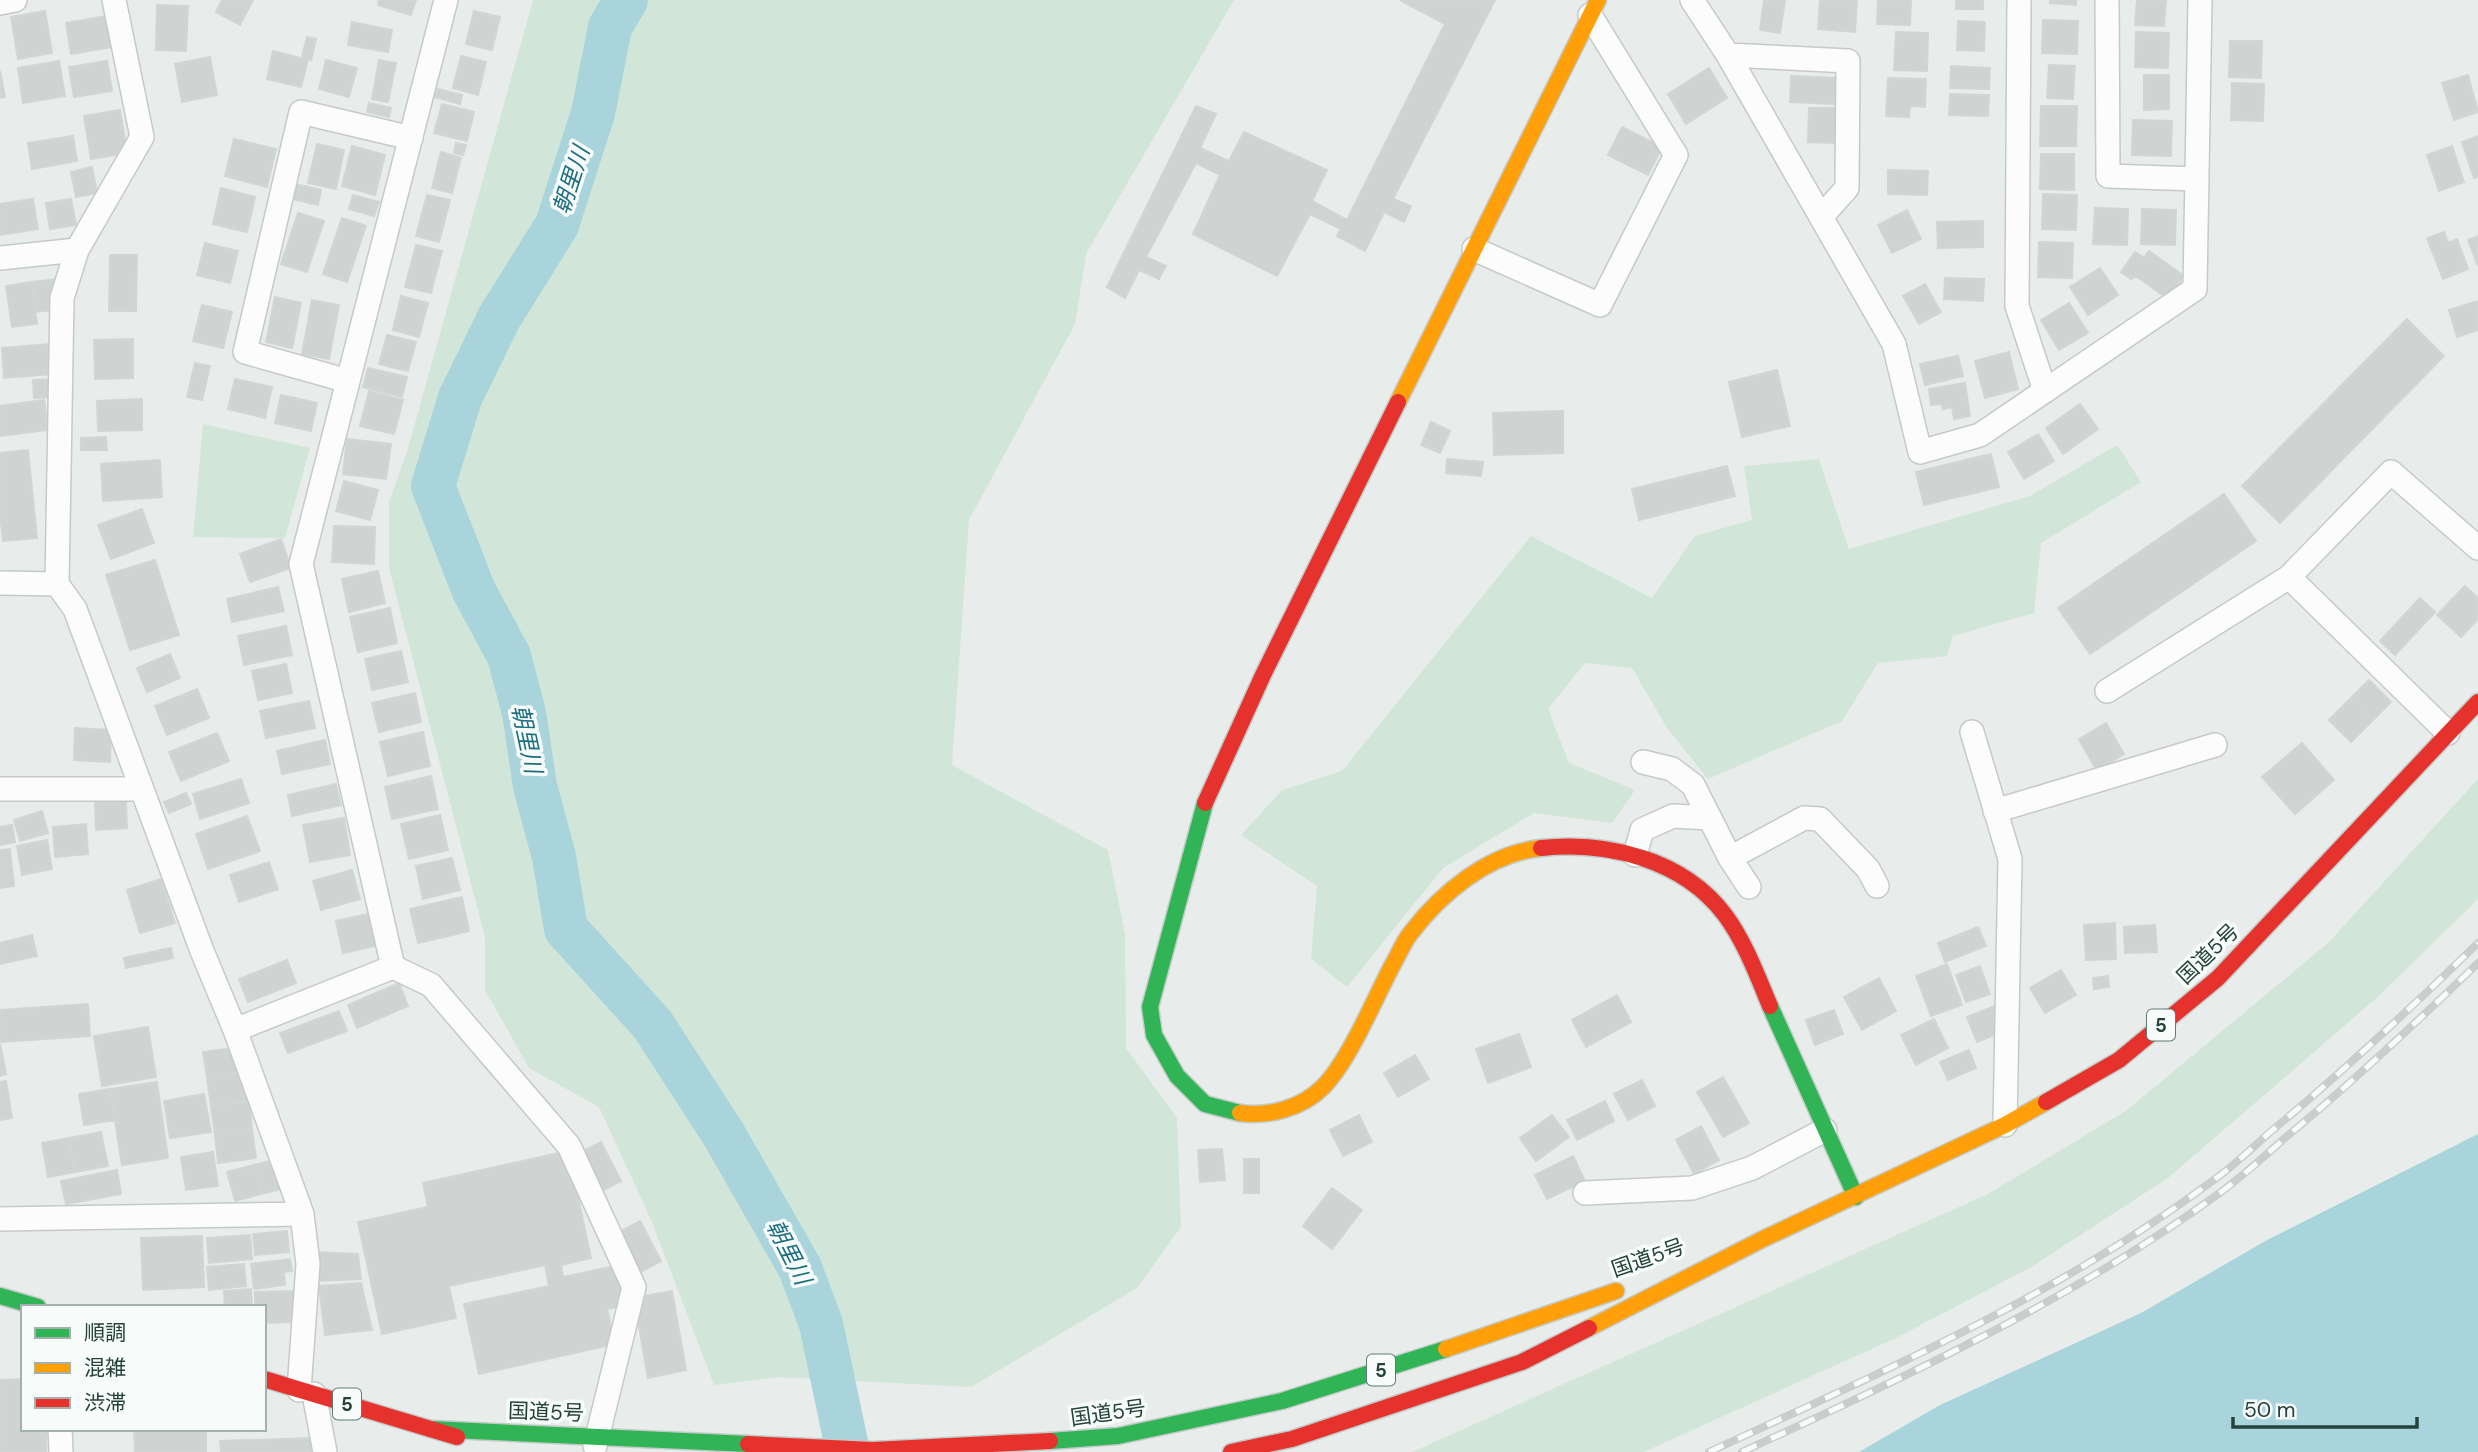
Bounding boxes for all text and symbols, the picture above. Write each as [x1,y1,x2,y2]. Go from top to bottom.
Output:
water label: 朝里川 [546,140,597,217]
water label: 朝里川 [505,702,549,779]
street label: 国道5号 [2171,918,2245,990]
road number: 5 [2147,1009,2175,1040]
water label: 朝里川 [760,1214,819,1292]
street label: 国道5号 [1608,1232,1688,1284]
legend [21,1305,266,1431]
text: 順調 [84,1319,126,1347]
text: 混雑 [84,1354,126,1382]
road number: 5 [1367,1354,1395,1386]
scale bar [2233,1386,2417,1430]
road number: 5 [333,1388,361,1420]
text: 渋滞 [84,1389,126,1417]
street label: 国道5号 [1069,1394,1147,1432]
text: 50 m [2244,1396,2295,1424]
street label: 国道5号 [508,1397,584,1427]

